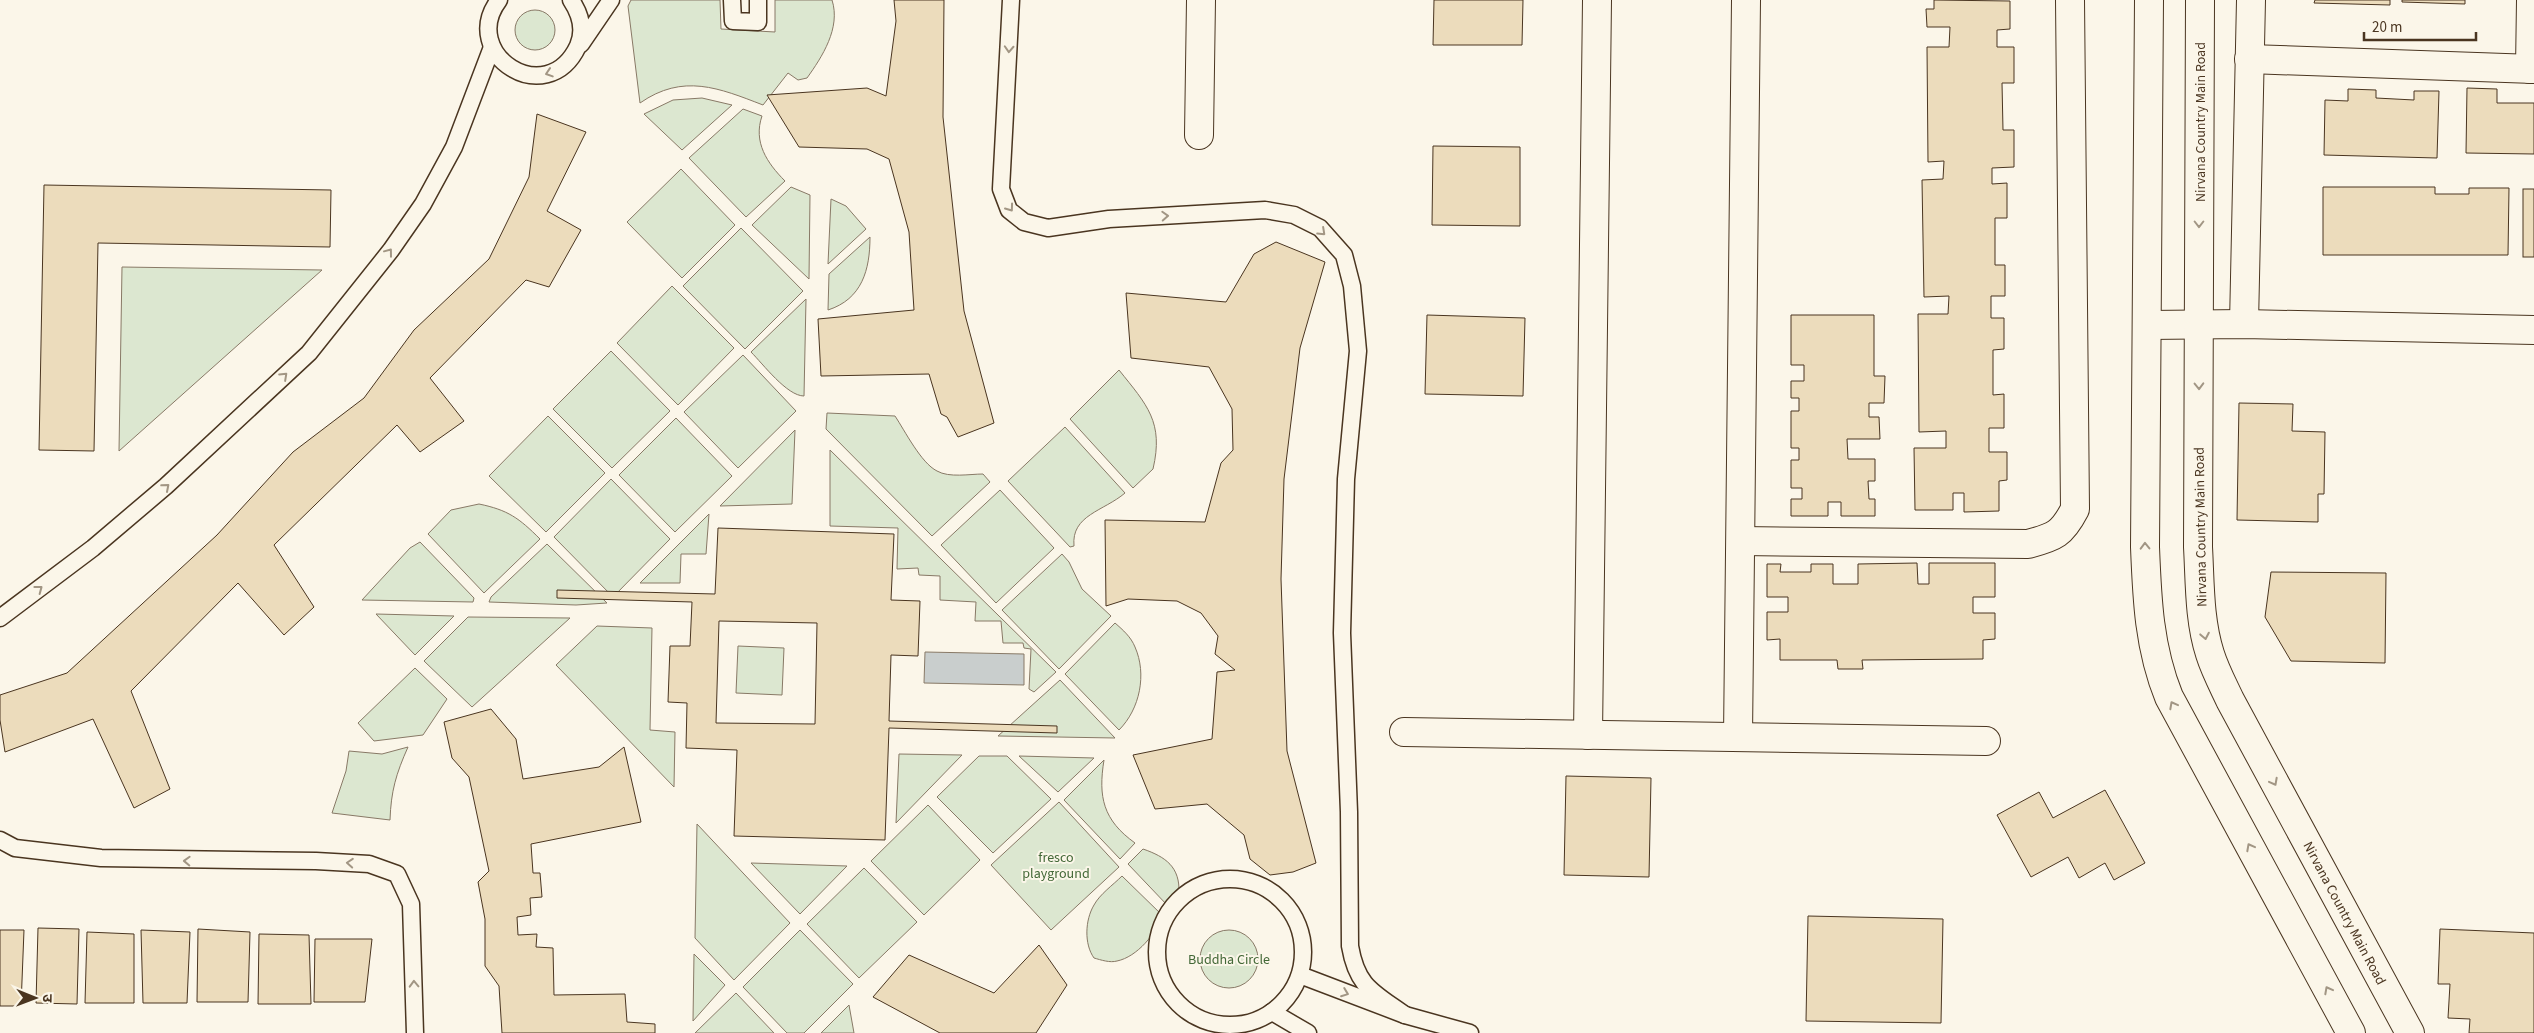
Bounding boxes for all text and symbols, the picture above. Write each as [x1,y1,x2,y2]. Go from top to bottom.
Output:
scale bar [2364,10,2476,42]
text: 20 m [2372,17,2402,38]
street label: Nirvana Country Main Road [2191,42,2211,202]
one-way arrow [1003,45,1014,53]
one-way arrow [545,67,554,77]
one-way arrow [1004,202,1013,212]
one-way arrow [1161,211,1169,222]
one-way arrow [2194,220,2204,228]
one-way arrow [1316,226,1325,235]
one-way arrow [384,249,392,258]
one-way arrow [279,373,288,382]
one-way arrow [2194,382,2204,390]
street label: Nirvana Country Main Road [2190,447,2212,607]
one-way arrow [160,484,169,493]
one-way arrow [2140,542,2150,550]
one-way arrow [33,586,42,594]
one-way arrow [2200,631,2210,640]
one-way arrow [2169,701,2179,710]
one-way arrow [2268,777,2278,786]
street label: Nirvana Country Main Road [2298,838,2390,989]
one-way arrow [2247,844,2257,853]
park label: fresco playground [1022,848,1090,884]
one-way arrow [183,855,191,866]
one-way arrow [345,858,353,869]
park label: Buddha Circle [1188,950,1270,970]
north arrow [10,973,60,1023]
one-way arrow [408,980,419,988]
one-way arrow [1340,986,1349,997]
one-way arrow [2324,986,2334,995]
text: उ [37,994,57,1003]

